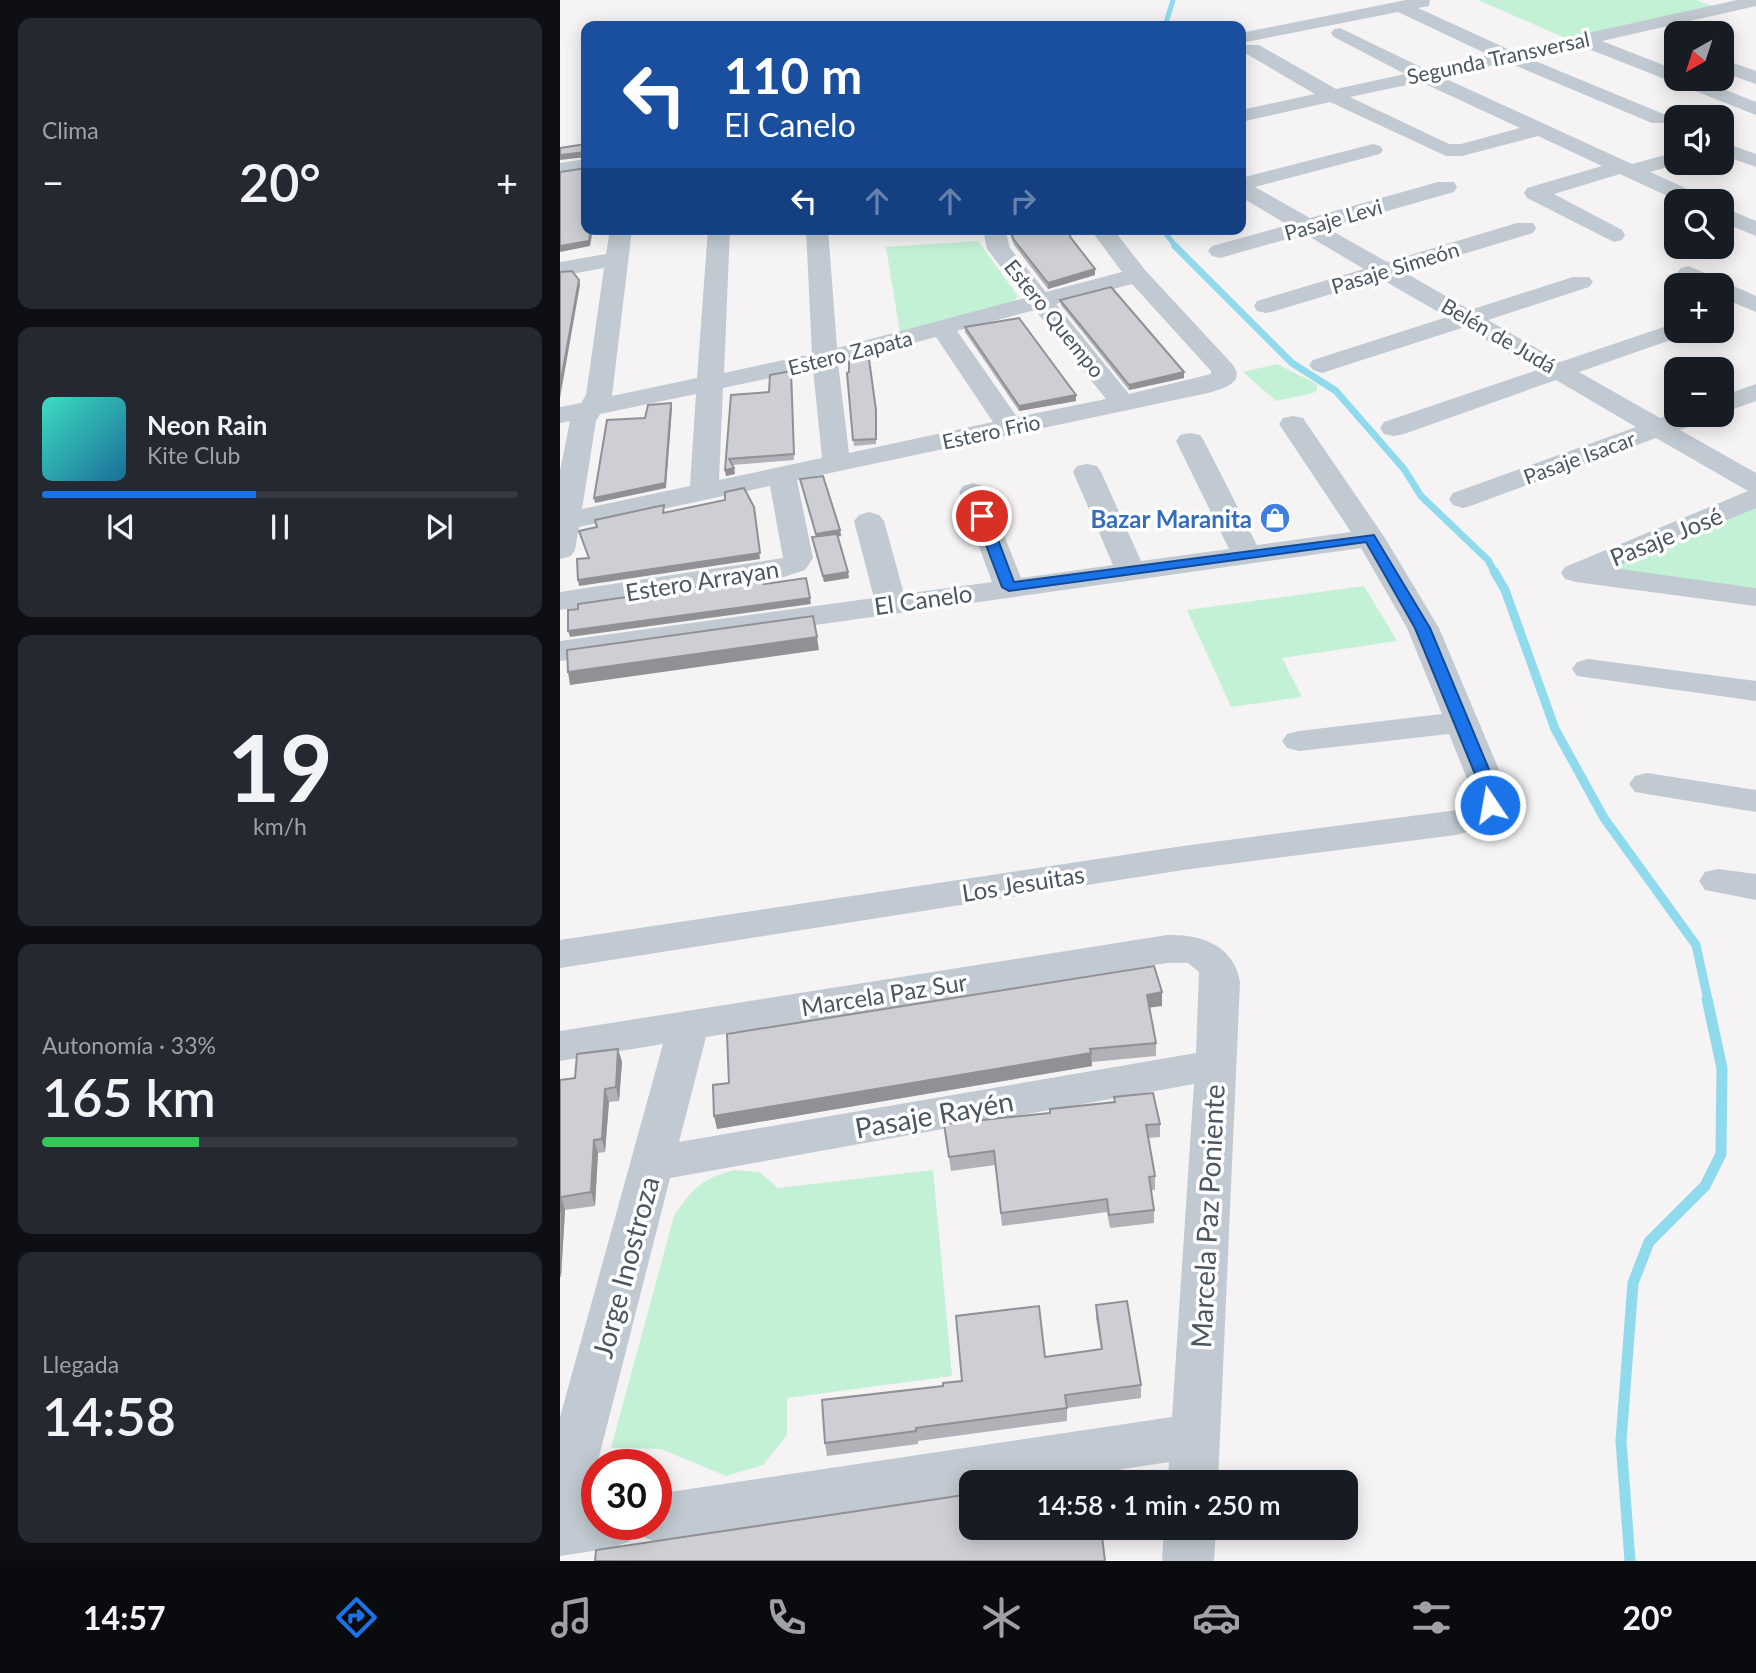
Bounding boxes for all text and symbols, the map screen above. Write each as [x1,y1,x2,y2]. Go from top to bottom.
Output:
north arrow [1664,21,1734,91]
map controls [1664,21,1734,427]
street label: Segunda Transversal [1404,25,1592,89]
text: 110 m [724,46,862,104]
icon: left [609,49,700,140]
text: El Canelo [724,105,856,144]
button: sound [1664,105,1734,175]
text: Clima [42,116,99,144]
text: 20° [239,151,321,213]
text: − [42,159,64,205]
text: + [496,159,518,205]
icon: left [785,182,823,220]
icon: ahead [858,182,896,220]
icon: ahead [931,182,969,220]
icon: right [1004,182,1042,220]
button: search [1664,189,1734,259]
street label: Pasaje Levi [1281,193,1385,245]
street label: Pasaje Simeón [1328,236,1462,298]
street label: Estero Quempo [1000,254,1110,382]
button: + [1664,273,1734,343]
street label: Belén de Judá [1437,292,1561,378]
street label: Estero Zapata [785,324,915,380]
button: − [1664,357,1734,427]
street label: Estero Frio [940,408,1042,454]
text: Neon Rain [147,409,267,441]
street label: Pasaje Isacar [1520,425,1639,489]
text: Kite Club [147,441,240,469]
pin [952,486,1012,546]
icon: arrive [963,497,1001,535]
street label: Pasaje José [1606,500,1726,572]
shop icon: Bazar Maranita [1258,501,1292,535]
place label: Bazar Maranita [1090,504,1252,533]
icon: previous [102,508,140,546]
icon: pause [261,508,299,546]
icon: next [420,508,458,546]
street label: Estero Arrayan [623,554,781,606]
street label: El Canelo [872,578,974,620]
text: 19 [227,712,333,821]
position arrow [1453,768,1527,842]
text: km/h [253,812,307,840]
street label: Los Jesuitas [960,859,1086,907]
street label: Marcela Paz Sur [799,967,969,1021]
text: Autonomía · 33% [42,1031,216,1059]
text: 165 km [42,1066,216,1128]
street label: Pasaje Rayén [852,1083,1016,1145]
street label: Marcela Paz Poniente [1183,1083,1231,1349]
street label: Jorge Inostroza [584,1173,666,1361]
text: Llegada [42,1350,119,1378]
text: 14:58 [42,1385,176,1447]
speed limit sign: 30 [581,1449,672,1540]
text: 14:58 · 1 min · 250 m [1036,1489,1281,1521]
icon: directions [332,1593,381,1642]
icon: music [547,1593,596,1642]
icon: phone [762,1593,811,1642]
icon: climate [977,1593,1026,1642]
icon: car [1192,1593,1241,1642]
icon: filters [1407,1593,1456,1642]
text: 14:57 [83,1598,166,1637]
text: 20° [1622,1598,1673,1637]

